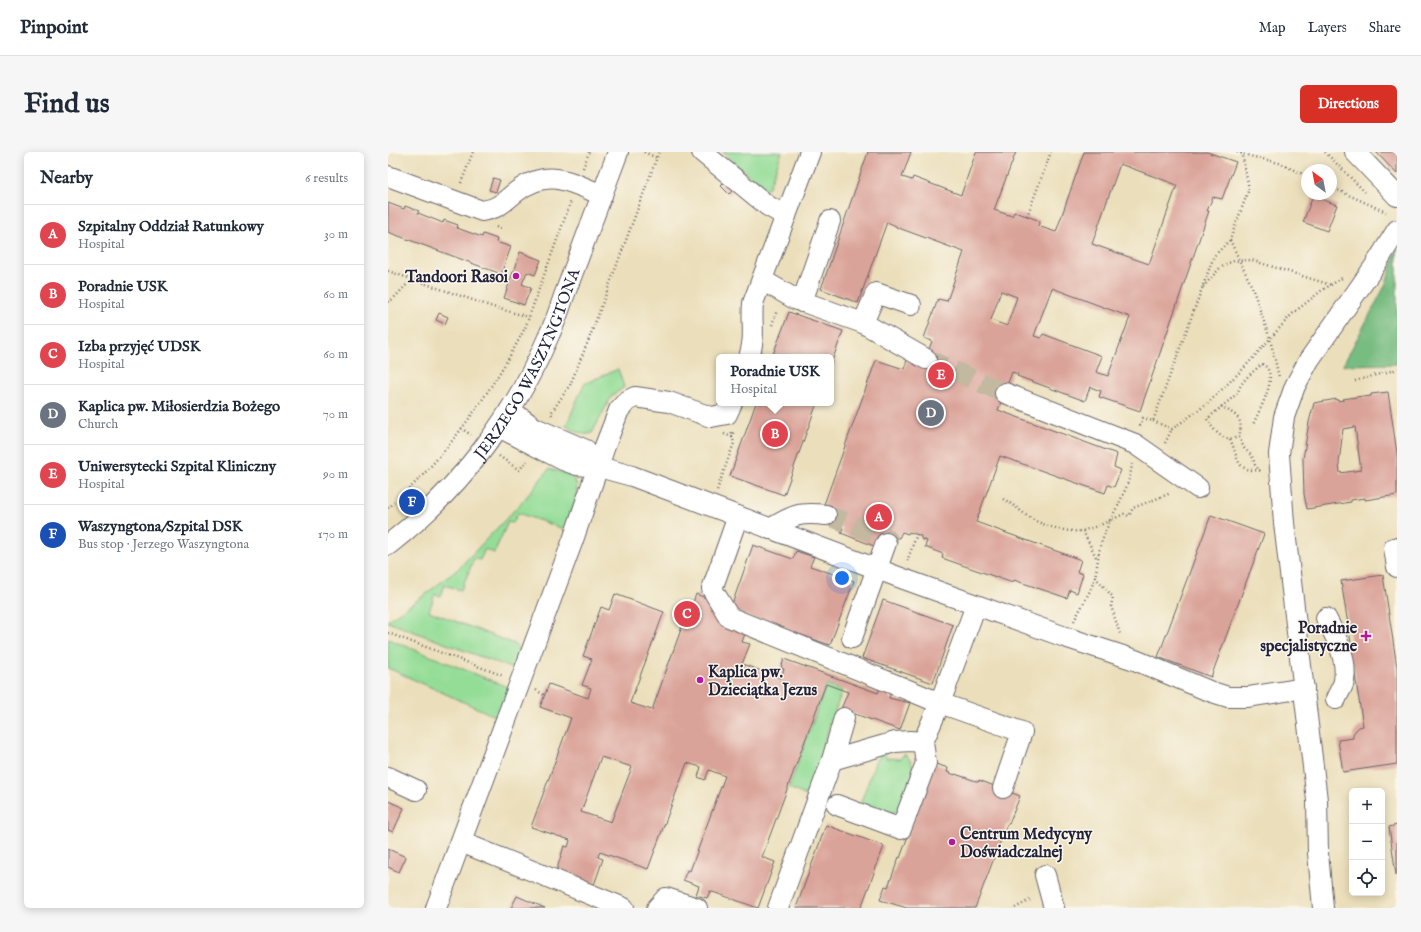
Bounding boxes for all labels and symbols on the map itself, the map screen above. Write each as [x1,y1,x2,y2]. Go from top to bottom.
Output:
north arrow [1301,164,1337,200]
street label: JERZEGO WASZYNGTONA [469,265,586,466]
place label: Tandoori Rasoi [404,268,509,288]
marker: Tandoori Rasoi [511,271,521,281]
pin: E [928,360,954,390]
pin: D [918,398,944,428]
pin: B [762,419,788,449]
pin: F [399,487,425,517]
pin: A [866,502,892,532]
your location [832,568,852,588]
pin: C [674,599,700,629]
place label: Poradnie specjalistyczne [1260,619,1358,657]
marker: Poradnie specjalistyczne [1360,630,1372,642]
place label: Kaplica pw. Dzieciątka Jezus [708,663,818,701]
marker: Kaplica pw. Dzieciątka Jezus [695,675,705,685]
place label: Centrum Medycyny Doświadczalnej [960,825,1093,863]
marker: Centrum Medycyny Doświadczalnej [947,837,957,847]

